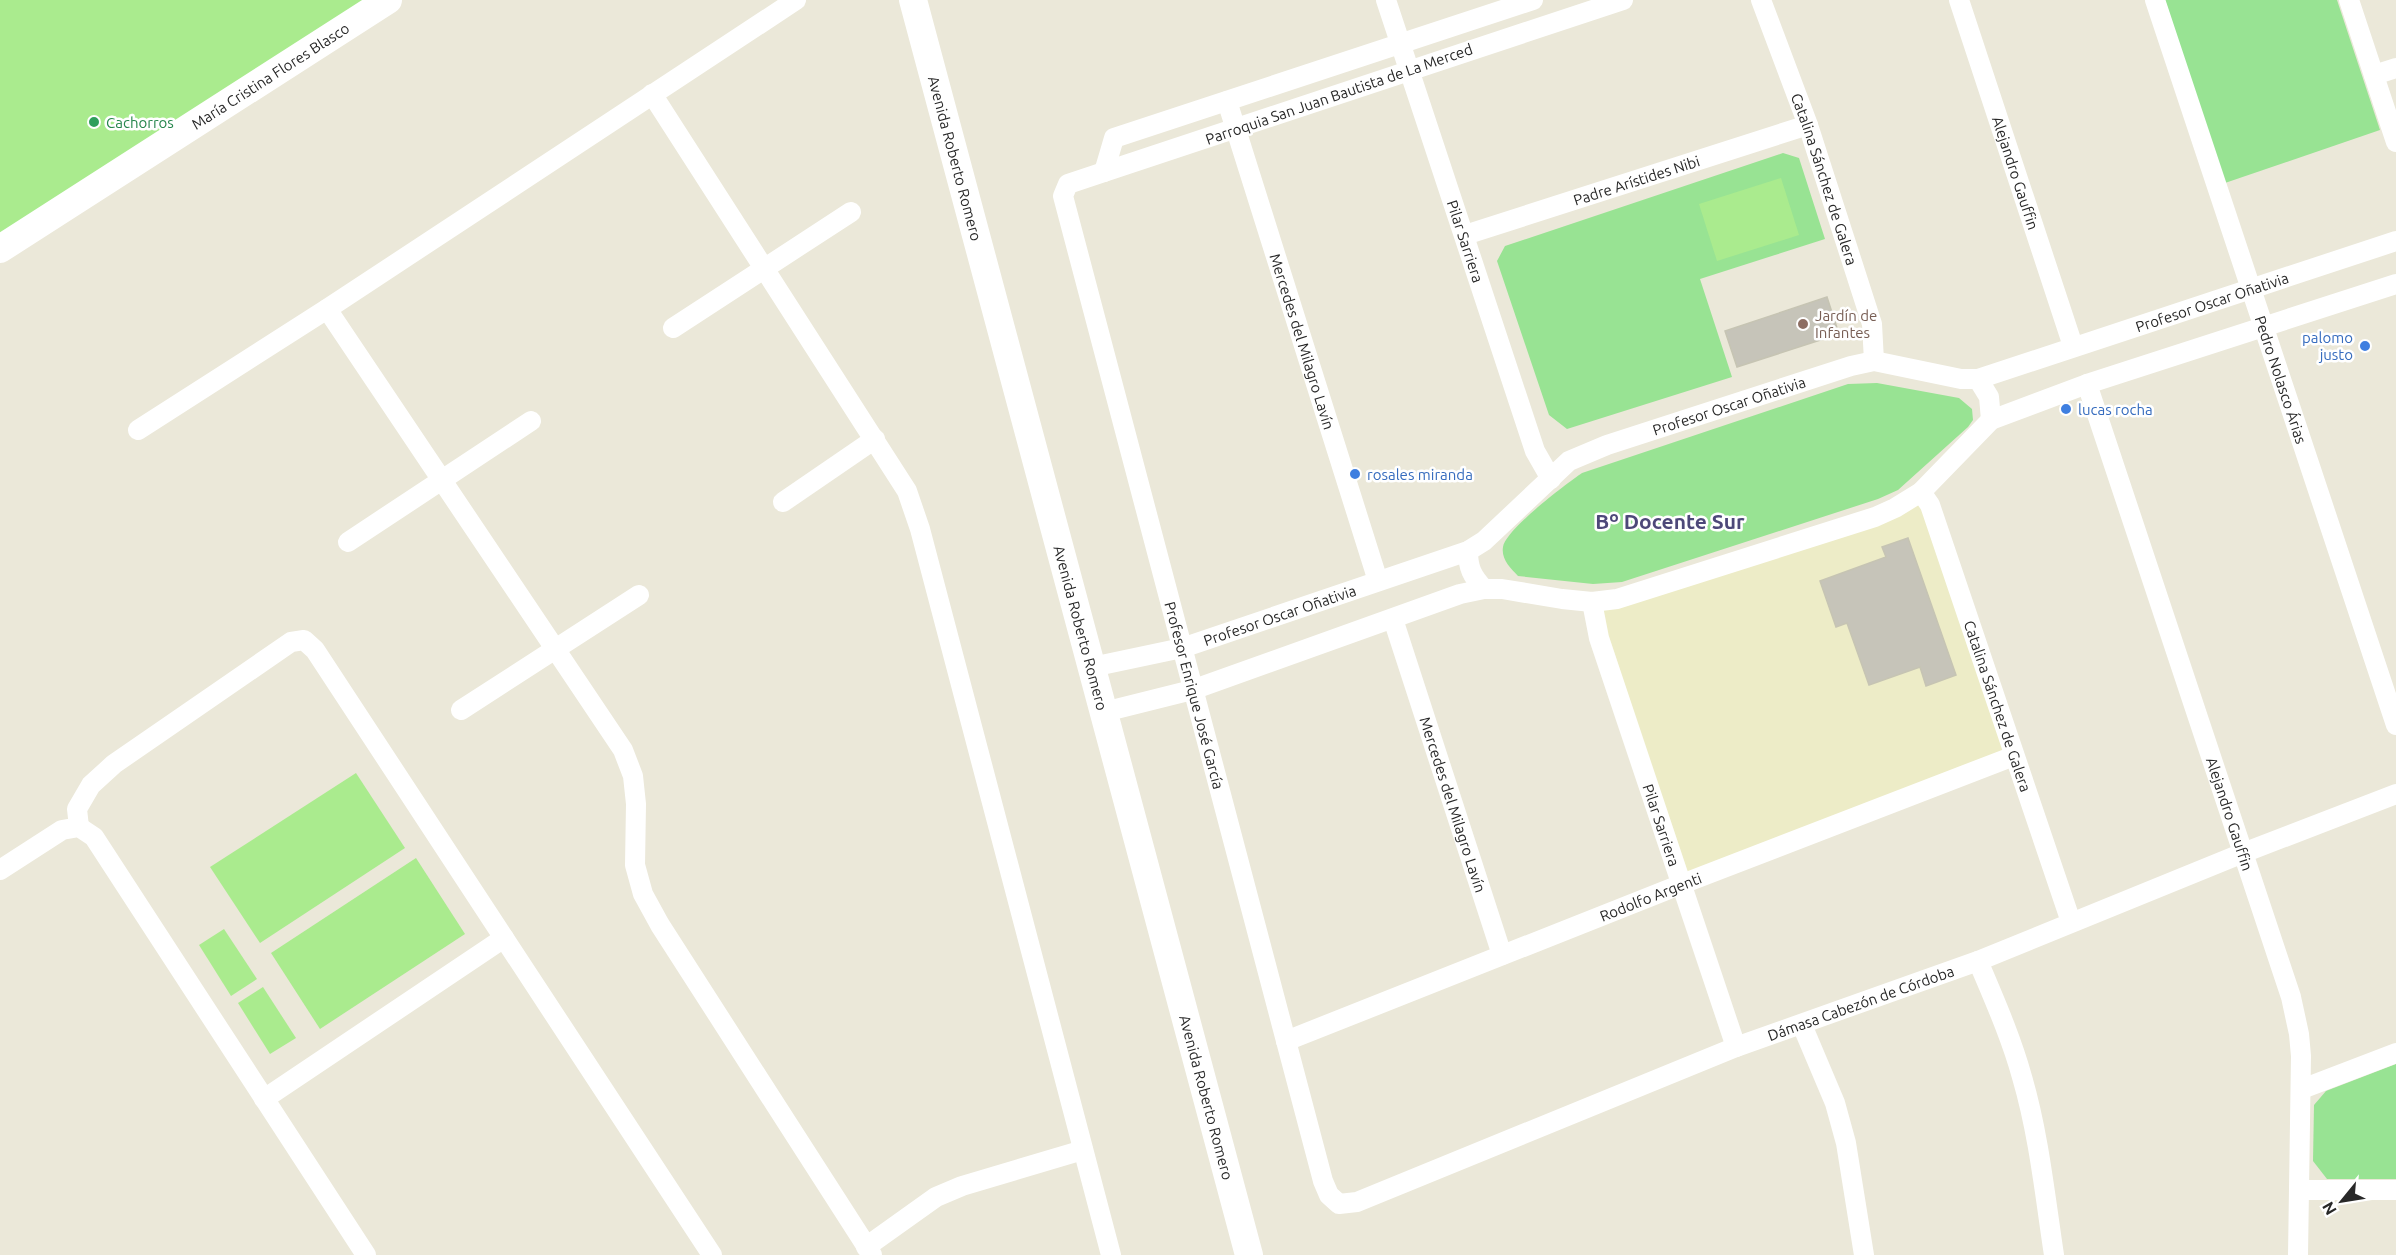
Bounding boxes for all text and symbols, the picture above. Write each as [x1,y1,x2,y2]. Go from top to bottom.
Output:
street label: María Cristina Flores Blasco [188,19,352,132]
street label: Parroquia San Juan Bautista de La Merced [1203,40,1475,148]
street label: Avenida Roberto Romero [925,74,986,243]
street label: Catalina Sánchez de Galera [1788,91,1861,267]
place label: Cachorros [106,114,174,131]
street label: Alejandro Gauffin [1989,114,2043,232]
marker: Cachorros [87,115,101,129]
street label: Padre Arístides Nibi [1571,152,1702,208]
street label: Pilar Sarriera [1444,198,1487,285]
street label: Mercedes del Milagro Lavín [1267,251,1338,431]
street label: Profesor Oscar Oñativia [2133,269,2291,335]
place label: Jardín de Infantes [1815,307,1877,341]
street label: Pedro Nolasco Árias [2252,313,2310,446]
marker: Jardín de Infantes [1796,317,1810,331]
place label: palomo justo [2302,329,2353,363]
marker: palomo justo [2358,339,2372,353]
street label: Profesor Oscar Oñativia [1650,373,1808,438]
place label: lucas rocha [2078,401,2153,418]
marker: lucas rocha [2059,402,2073,416]
place label: rosales miranda [1367,466,1473,483]
marker: rosales miranda [1348,467,1362,481]
district label: Bº Docente Sur [1595,509,1745,533]
street label: Avenida Roberto Romero [1051,544,1111,712]
street label: Profesor Oscar Oñativia [1201,581,1358,649]
street label: Profesor Enrique José García [1162,600,1228,791]
street label: Catalina Sánchez de Galera [1961,618,2035,794]
street label: Mercedes del Milagro Lavín [1417,715,1490,894]
street label: Alejandro Gauffin [2203,755,2257,873]
street label: Pilar Sarriera [1640,782,1683,868]
street label: Rodolfo Argenti [1597,869,1704,924]
street label: Dámasa Cabezón de Córdoba [1765,962,1956,1044]
street label: Avenida Roberto Romero [1177,1013,1237,1182]
north arrow [2312,1171,2372,1231]
text: N [2318,1199,2340,1218]

